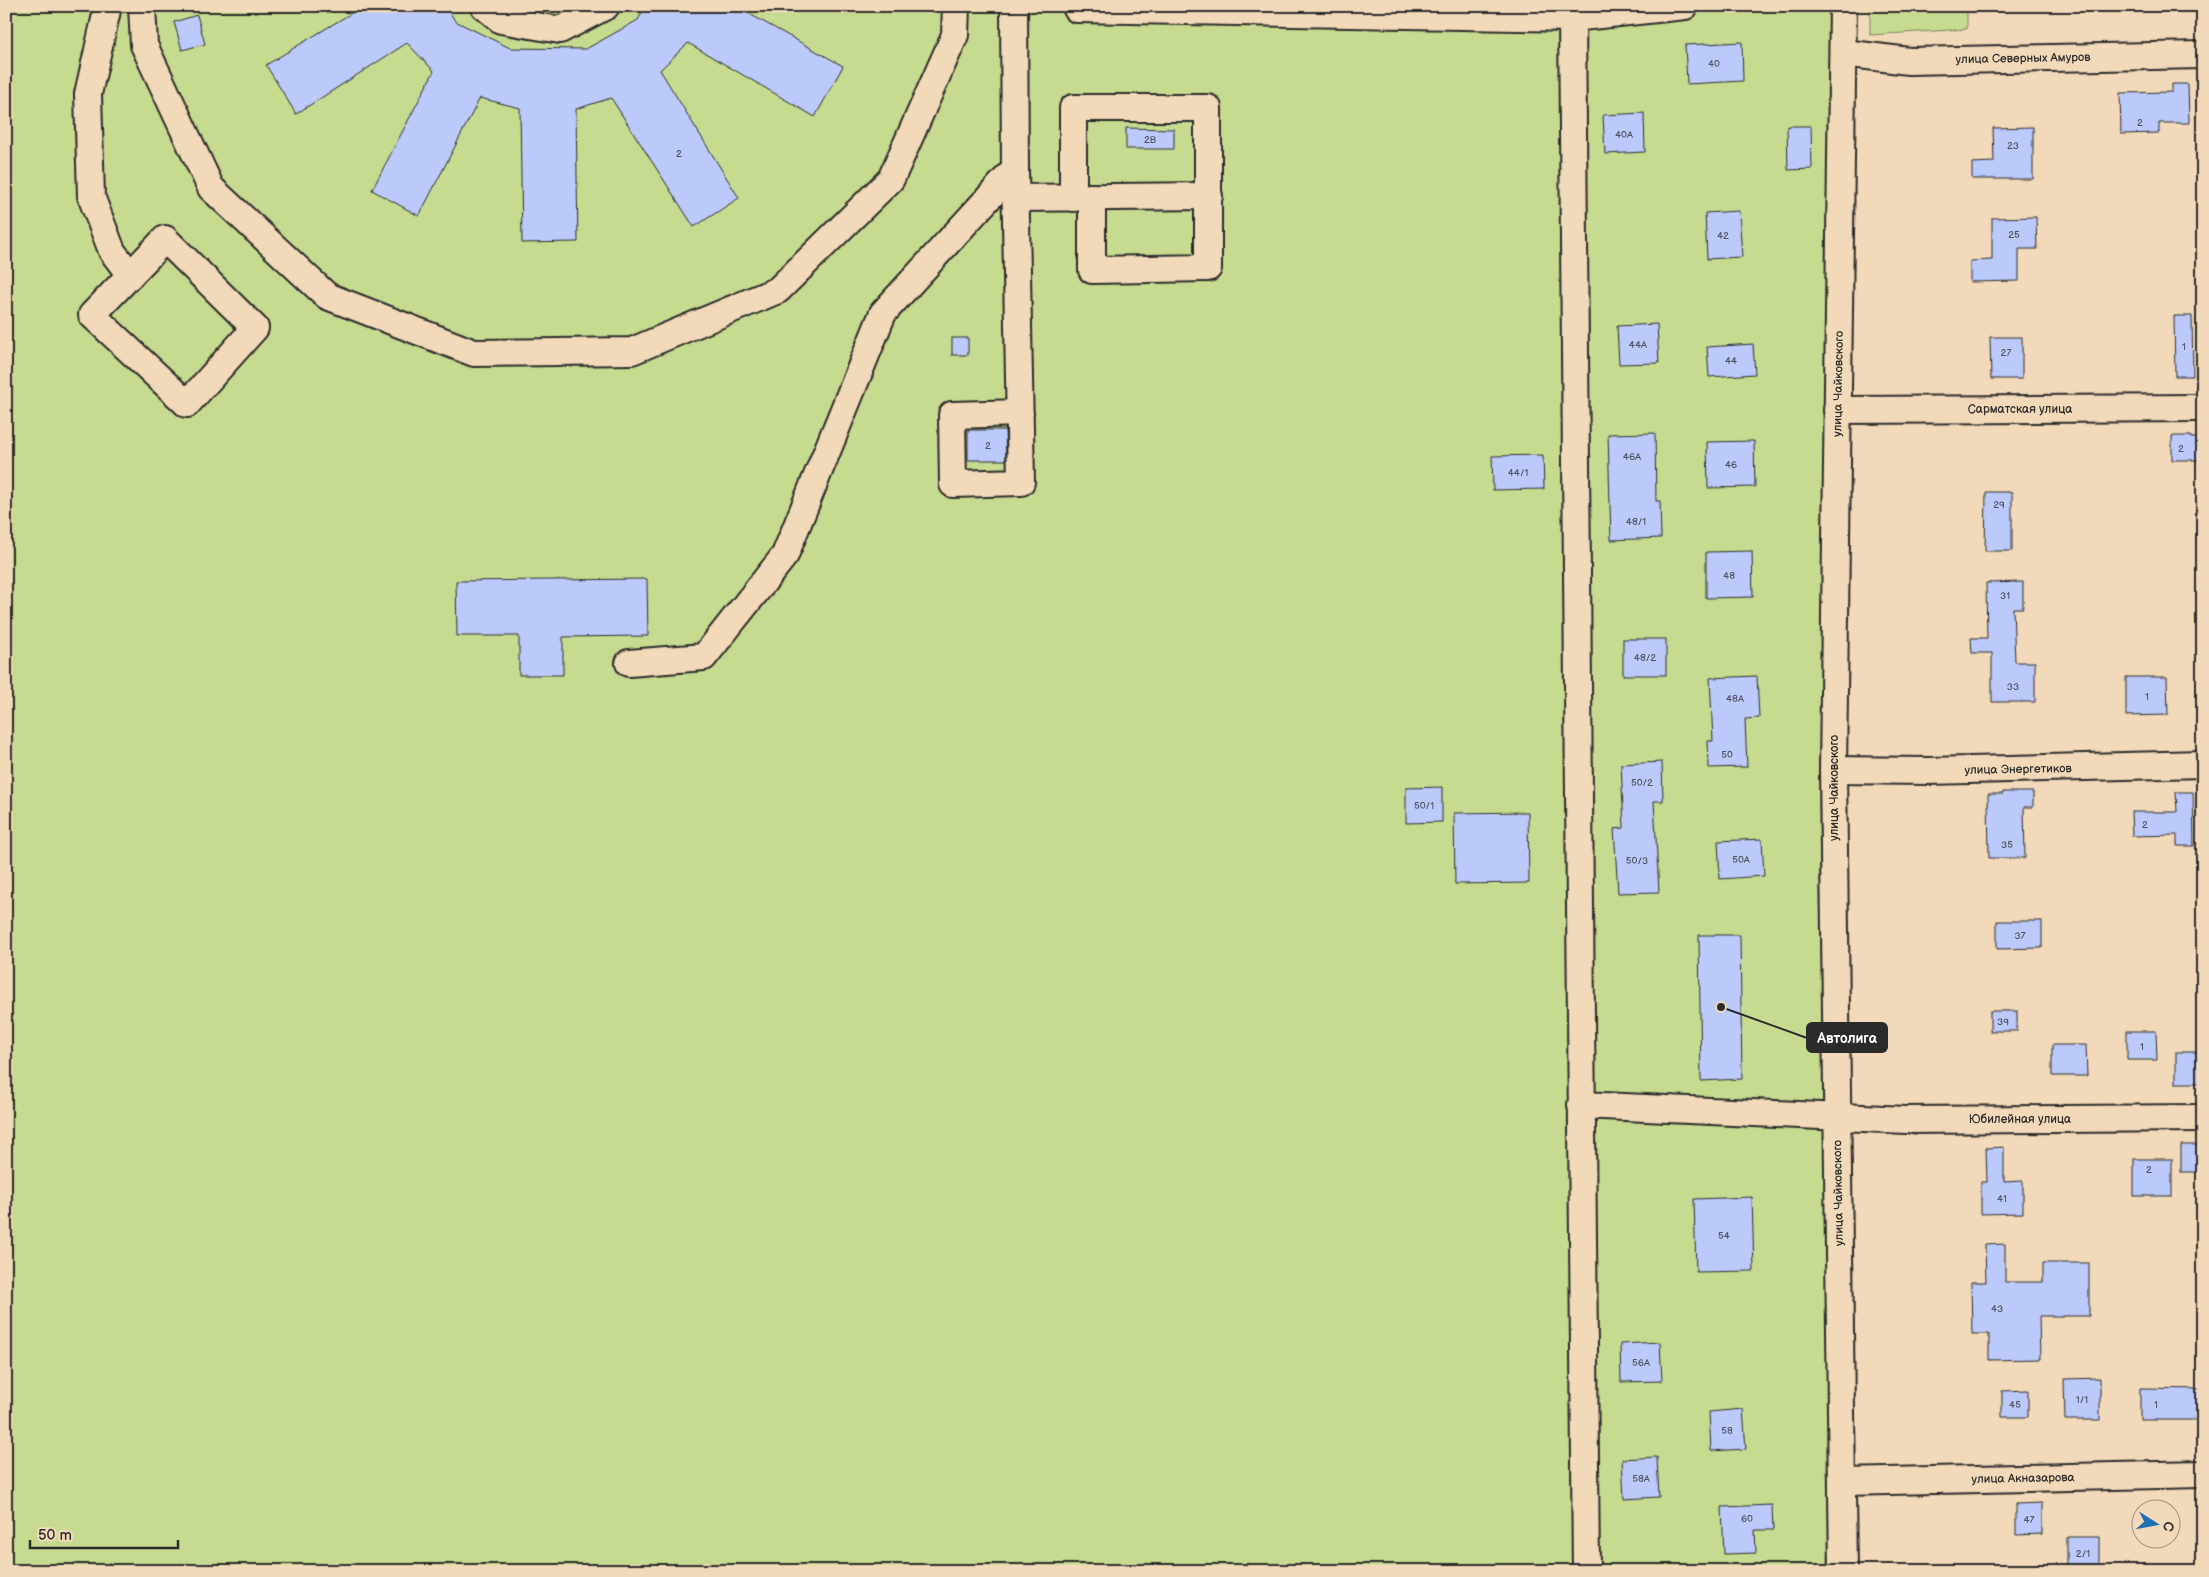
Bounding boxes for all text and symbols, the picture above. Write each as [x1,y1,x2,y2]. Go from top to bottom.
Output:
street label: улица Северных Амуров [1955,50,2091,67]
house number: 40 [1708,58,1720,70]
house number: 2 [2137,117,2143,129]
house number: 40А [1615,129,1634,141]
house number: 2В [1144,134,1157,146]
house number: 23 [2007,140,2019,152]
house number: 2 [676,148,682,160]
house number: 25 [2008,229,2020,241]
house number: 42 [1717,230,1729,242]
street label: улица Чайковского [1830,331,1847,437]
house number: 44А [1629,339,1648,351]
house number: 1 [2182,341,2186,353]
house number: 27 [2001,347,2011,359]
house number: 44 [1725,355,1737,367]
street label: Сарматская улица [1968,402,2072,417]
house number: 2 [985,440,991,452]
house number: 2 [2178,443,2184,455]
house number: 46А [1623,451,1642,463]
house number: 46 [1725,459,1737,471]
house number: 44/1 [1508,467,1528,479]
house number: 29 [1993,499,2005,511]
house number: 48/1 [1626,516,1646,528]
house number: 48 [1723,570,1735,582]
house number: 31 [2000,590,2010,602]
house number: 48/2 [1634,652,1656,664]
house number: 33 [2007,681,2019,693]
house number: 1 [2145,691,2149,703]
house number: 48А [1726,693,1745,705]
street label: улица Чайковского [1827,735,1842,841]
house number: 50 [1721,749,1733,761]
street label: улица Энергетиков [1964,761,2072,778]
house number: 50/2 [1631,777,1653,789]
house number: 50/1 [1414,800,1434,812]
house number: 2 [2142,819,2148,831]
house number: 35 [2001,839,2013,851]
house number: 50А [1732,854,1751,866]
house number: 50/3 [1626,855,1648,867]
house number: 37 [2014,930,2026,942]
house number: 39 [1997,1016,2009,1028]
callout: Автолига [1807,1023,1887,1052]
text: Автолига [1816,1030,1878,1047]
house number: 1 [2140,1041,2144,1053]
street label: Юбилейная улица [1969,1112,2071,1127]
street label: улица Чайковского [1830,1140,1847,1246]
house number: 2 [2146,1164,2152,1176]
house number: 41 [1997,1193,2007,1205]
house number: 54 [1718,1230,1730,1242]
house number: 43 [1991,1303,2003,1315]
house number: 56А [1632,1357,1651,1369]
house number: 1/1 [2076,1394,2088,1406]
house number: 45 [2009,1399,2021,1411]
house number: 1 [2154,1399,2158,1411]
house number: 58 [1721,1425,1733,1437]
street label: улица Акназарова [1971,1470,2075,1487]
house number: 58А [1632,1473,1651,1485]
north arrow [2132,1500,2182,1550]
house number: 60 [1741,1513,1753,1525]
house number: 47 [2023,1514,2035,1526]
scale bar [30,1517,178,1549]
text: С [2159,1520,2178,1533]
text: 50 m [38,1526,72,1545]
house number: 2/1 [2076,1548,2090,1560]

